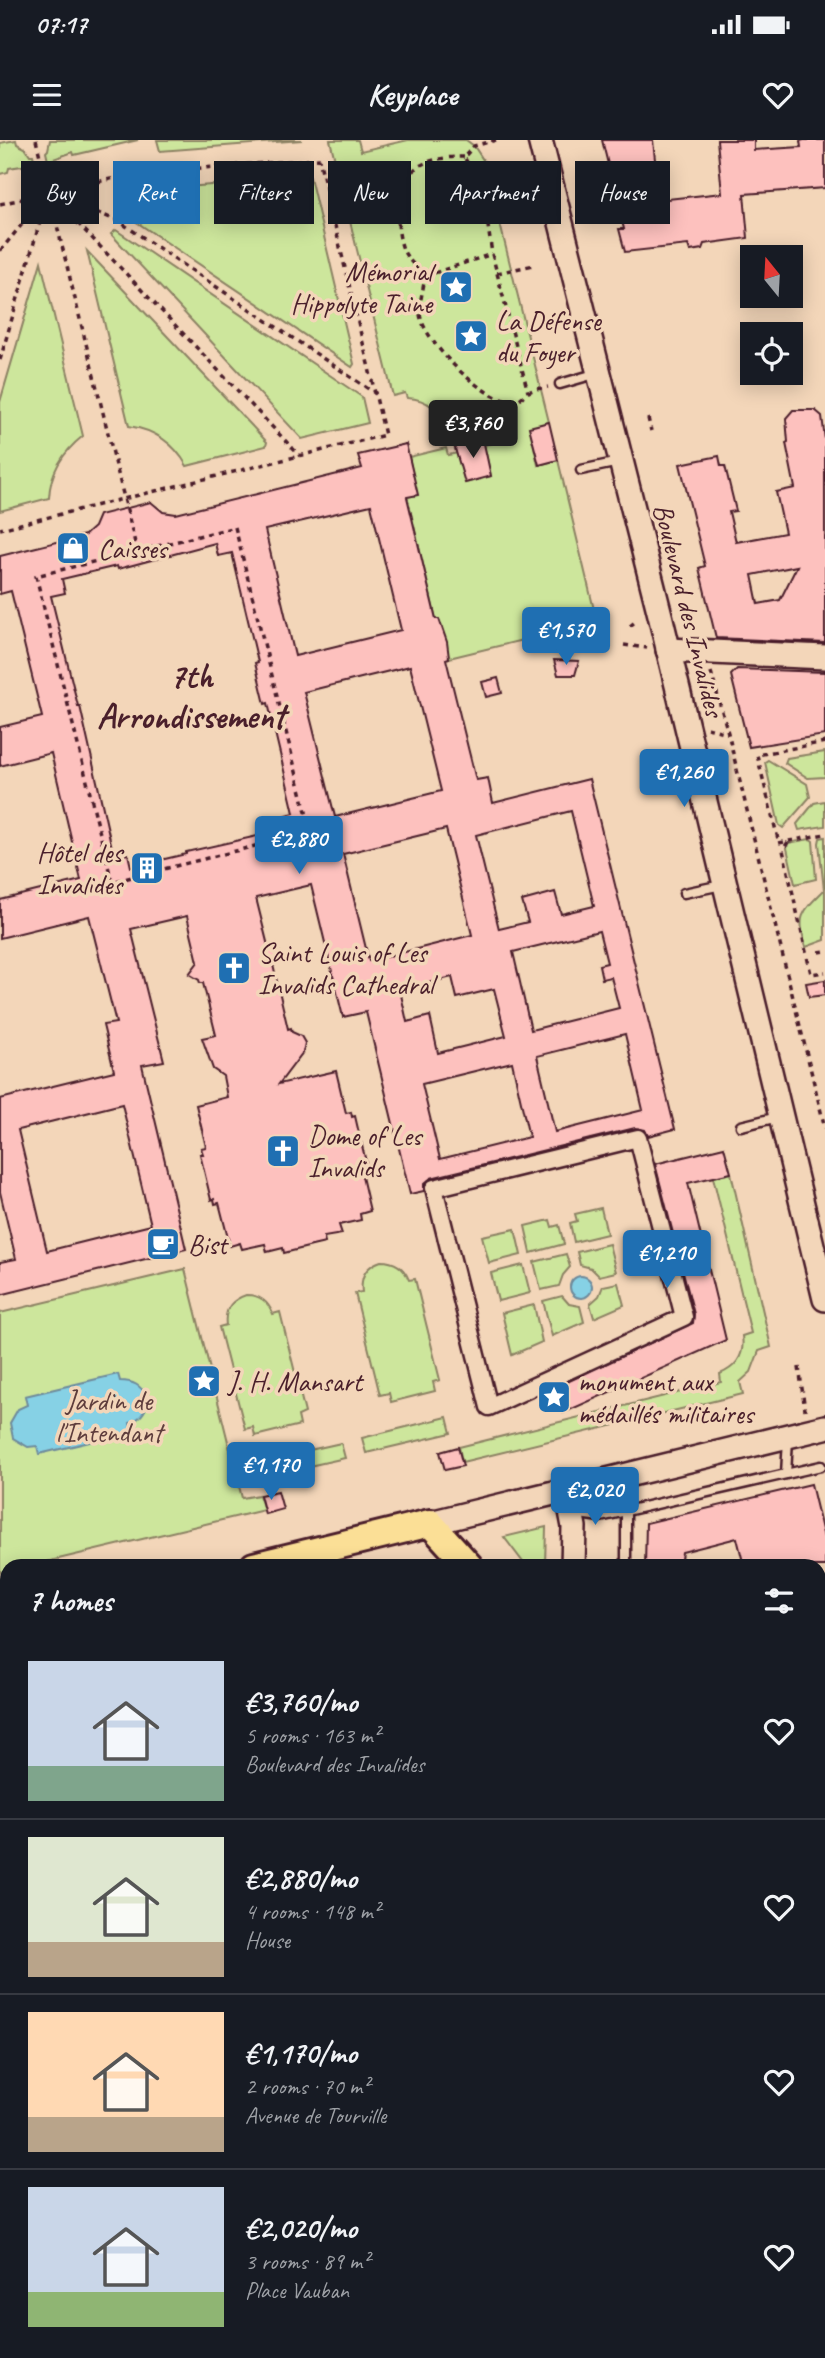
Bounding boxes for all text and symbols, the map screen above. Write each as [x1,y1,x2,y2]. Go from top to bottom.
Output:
text: 07:17 [35,8,87,41]
text: Keyplace [368,74,457,115]
icon: menu [28,76,66,114]
icon: heart [759,76,797,114]
chip: Buy [21,161,99,224]
chip: Rent [113,161,200,224]
chip: Filters [214,161,314,224]
chip: New [328,161,411,224]
chip: Apartment [425,161,561,224]
chip: House [575,161,670,224]
north arrow [740,245,803,308]
map controls [740,245,803,385]
place label: Mémorial Hippolyte Taine [291,254,437,321]
place icon: Mémorial Hippolyte Taine [437,268,475,306]
place label: La Défense du Foyer [496,303,603,370]
place icon: La Défense du Foyer [452,317,490,355]
button: locate [740,322,803,385]
pin: €3,760 [416,400,530,460]
text: €3,760 [445,408,501,437]
street label: Boulevard des Invalides [646,500,733,723]
shop icon: Caisses [54,529,92,567]
place label: Caisses [98,531,169,566]
pin: €1,570 [509,608,623,667]
text: €1,570 [538,615,594,644]
district label: 7th Arrondissement [97,654,290,739]
pin: €1,260 [627,750,741,809]
text: €1,260 [656,757,712,786]
pin: €2,880 [242,816,356,876]
text: €2,880 [271,824,327,853]
place label: Hôtel des Invalides [37,835,124,902]
building icon: Hôtel des Invalides [128,849,166,887]
place label: Saint Louis of Les Invalids Cathedral [258,935,439,1002]
church icon: Saint Louis of Les Invalids Cathedral [215,949,253,987]
place label: Dome of Les Invalids [308,1118,424,1185]
church icon: Dome of Les Invalids [264,1132,302,1170]
cafe icon: Bist [144,1225,182,1263]
place label: Bist [188,1227,230,1262]
pin: €1,210 [610,1230,724,1290]
text: €1,210 [639,1238,695,1267]
place icon: J. H. Mansart [185,1362,223,1400]
place label: J. H. Mansart [226,1364,365,1399]
place label: monument aux médaillés militaires [578,1364,756,1431]
place icon: monument aux médaillés militaires [535,1378,573,1416]
park label: Jardin de l'Intendant [56,1383,166,1450]
pin: €1,170 [214,1442,328,1502]
text: €1,170 [243,1450,299,1479]
pin: €2,020 [538,1468,652,1527]
text: €2,020 [567,1475,623,1504]
text: 7 homes [28,1582,113,1620]
icon: filters [760,1582,798,1620]
text: €3,760/mo [245,1683,357,1721]
icon: home [84,1689,168,1773]
icon: heart [760,1712,798,1750]
text: 5 rooms · 163 m² [245,1721,380,1750]
text: Boulevard des Invalides [245,1750,424,1779]
text: €2,880/mo [245,1859,357,1897]
icon: home [84,1865,168,1949]
icon: heart [760,1888,798,1926]
text: 4 rooms · 148 m² [245,1897,380,1926]
text: House [245,1926,290,1955]
text: €1,170/mo [245,2034,357,2072]
icon: home [84,2040,168,2124]
icon: heart [760,2063,798,2101]
text: 2 rooms · 70 m² [245,2072,369,2101]
text: Avenue de Tourville [245,2101,386,2130]
text: €2,020/mo [245,2209,357,2247]
icon: home [84,2215,168,2299]
icon: heart [760,2238,798,2276]
text: 3 rooms · 89 m² [245,2247,369,2276]
text: Place Vauban [245,2276,349,2305]

